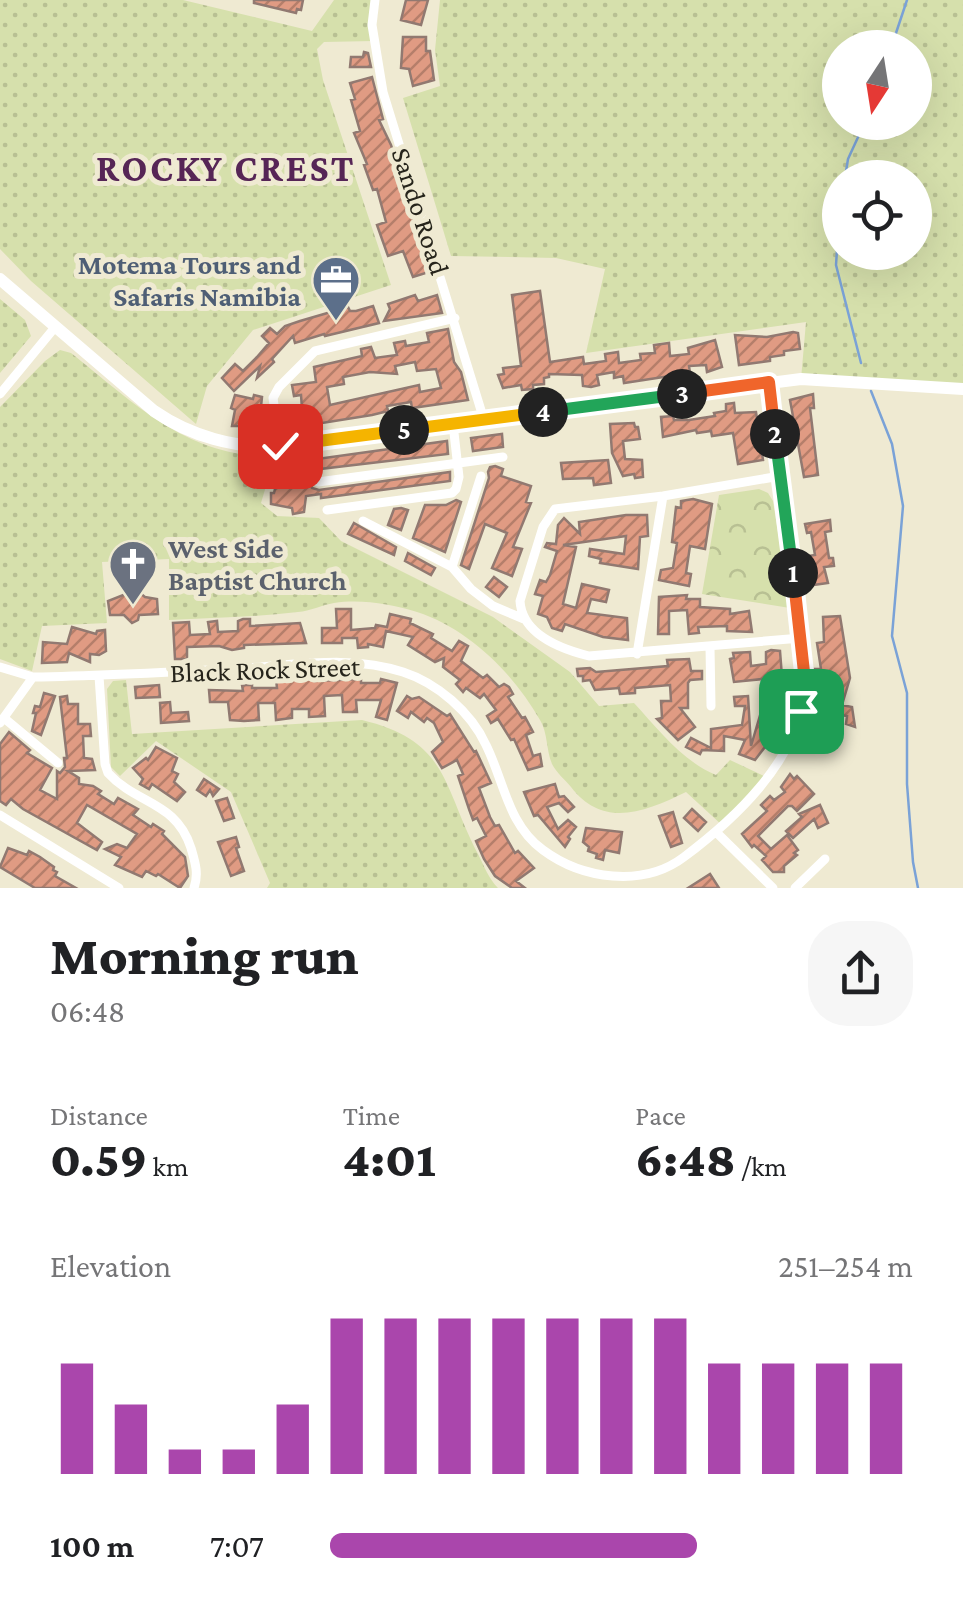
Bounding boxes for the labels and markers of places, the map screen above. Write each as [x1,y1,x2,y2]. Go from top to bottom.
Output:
place label: Motema Tours and Safaris Namibia [78,249,302,312]
office icon: Motema Tours and Safaris Namibia [310,254,362,322]
pin: 3 [657,369,707,419]
pin: 4 [518,387,568,437]
pin [238,404,323,489]
pin: 5 [379,405,429,455]
pin: 2 [750,409,800,459]
place label: West Side Baptist Church [167,533,347,596]
church icon: West Side Baptist Church [107,538,159,606]
pin: 1 [768,548,818,598]
pin [759,669,844,754]

